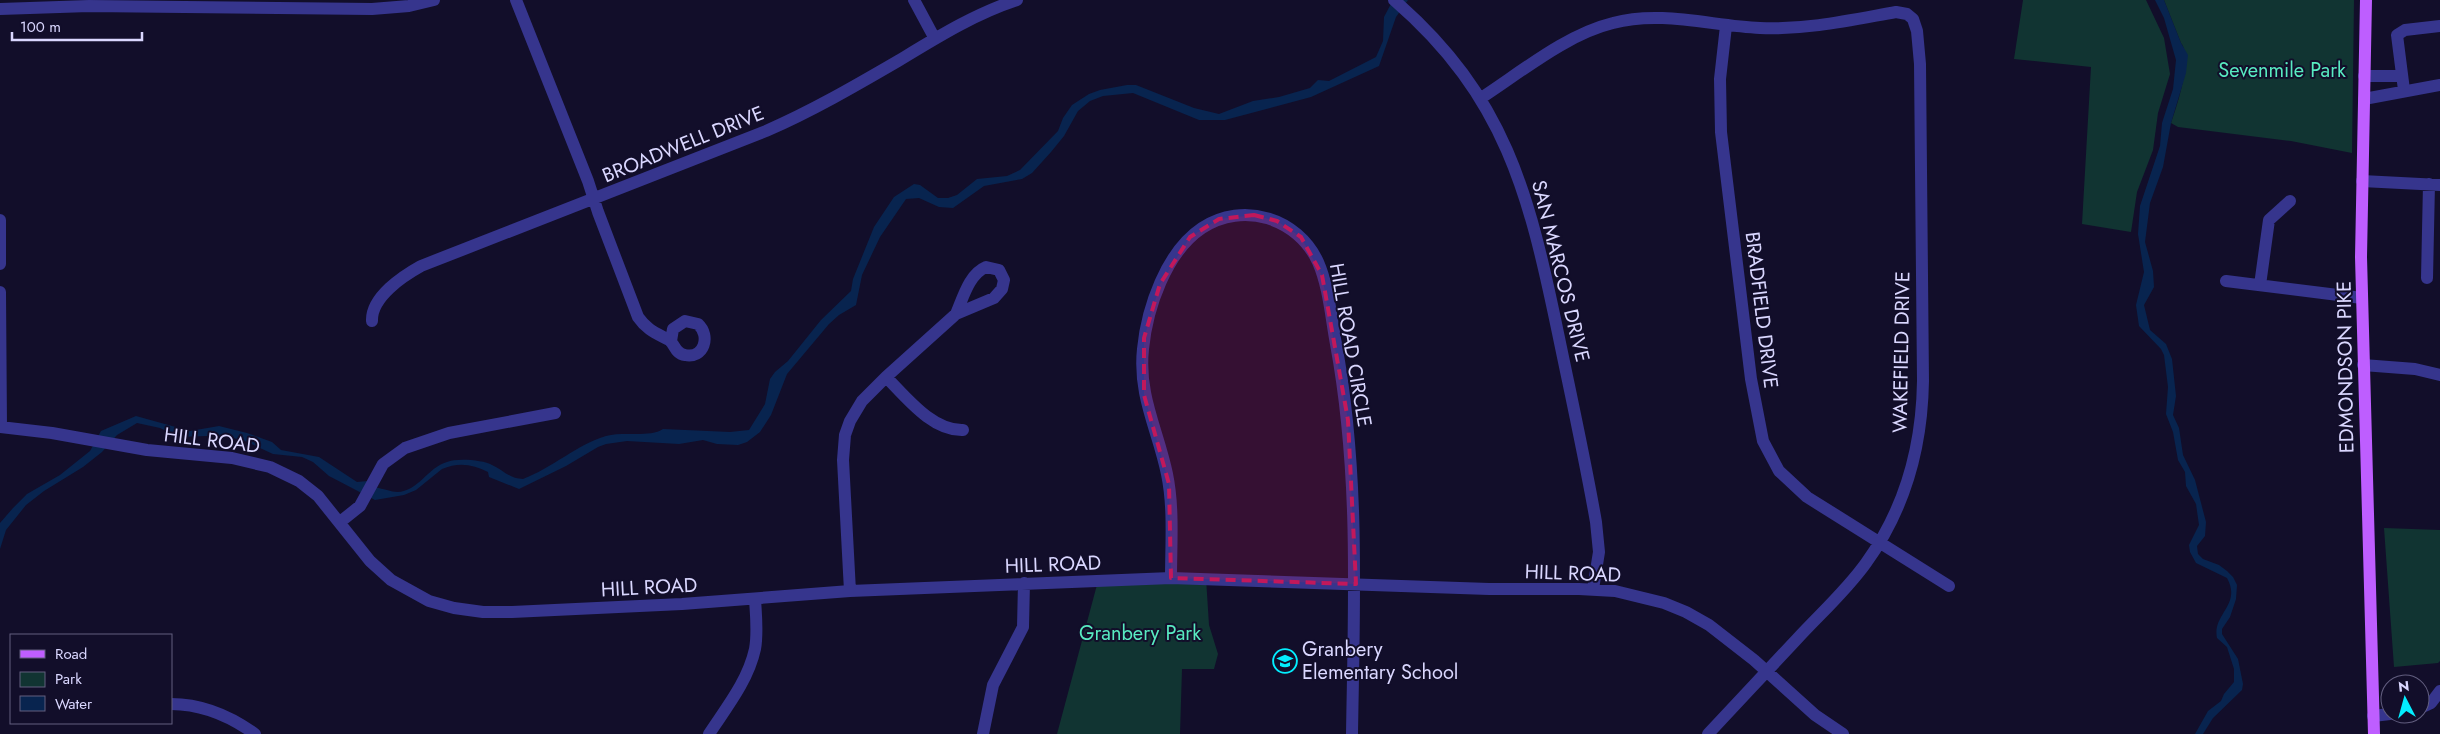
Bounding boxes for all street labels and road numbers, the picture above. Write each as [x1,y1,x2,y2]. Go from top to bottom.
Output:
street label: BROADWELL DRIVE [598,99,769,190]
street label: SAN MARCOS DRIVE [1524,177,1597,365]
street label: BRADFIELD DRIVE [1738,230,1785,390]
street label: HILL ROAD CIRCLE [1322,261,1379,429]
street label: WAKEFIELD DRIVE [1886,271,1917,433]
street label: EDMONDSON PIKE [2330,281,2361,453]
street label: HILL ROAD [162,420,262,461]
street label: HILL ROAD [1004,548,1102,581]
street label: HILL ROAD [1524,557,1622,590]
street label: HILL ROAD [600,570,698,605]

